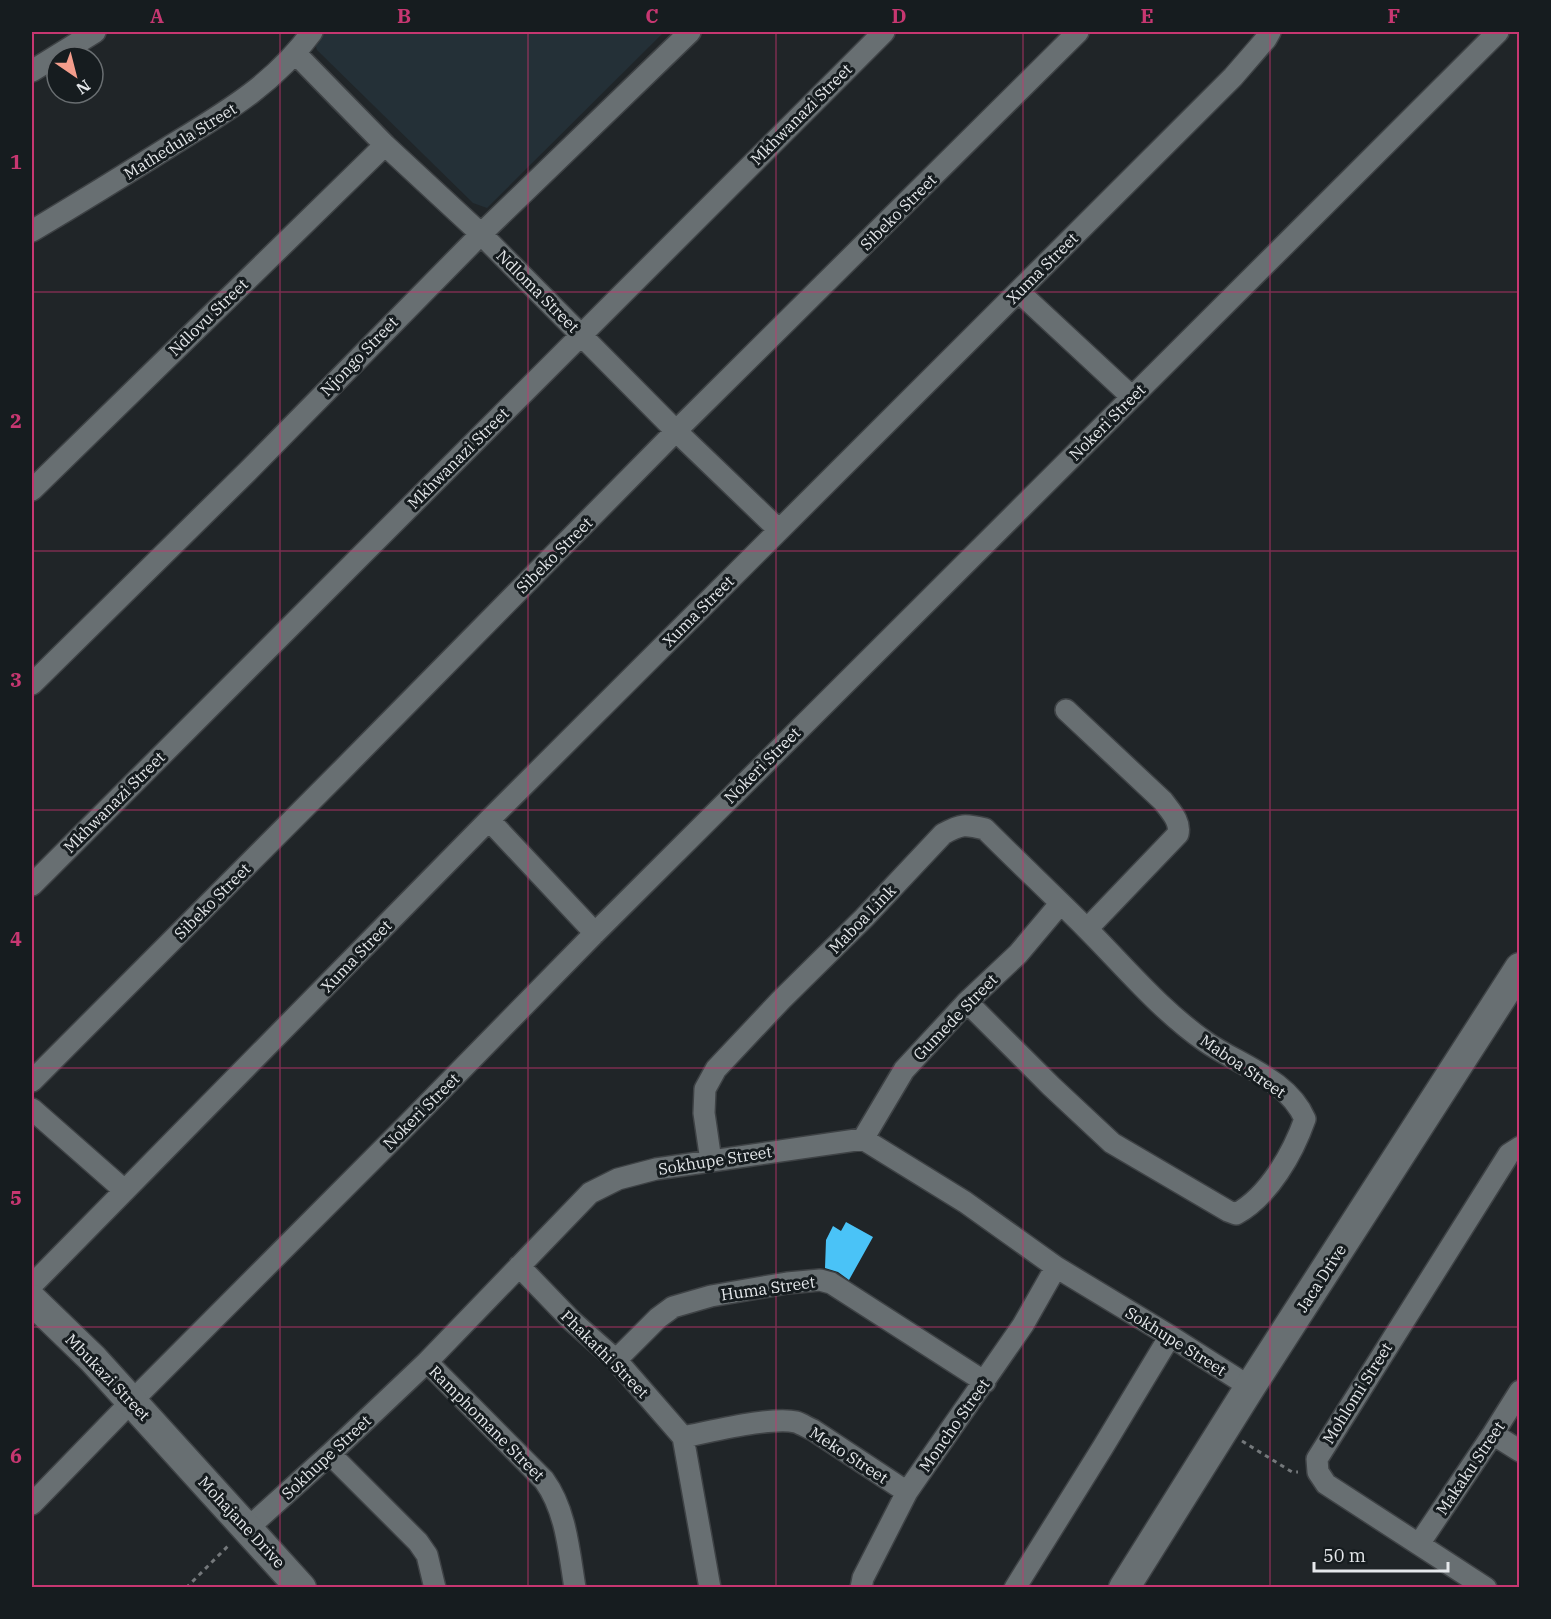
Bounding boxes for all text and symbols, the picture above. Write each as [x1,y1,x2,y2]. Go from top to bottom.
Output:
text: A [150,2,164,29]
text: B [397,2,411,29]
text: C [645,2,659,29]
text: D [891,2,907,29]
text: E [1140,2,1154,29]
text: F [1388,2,1400,29]
north arrow [45,45,105,105]
street label: Mkhwanazi Street [746,59,856,169]
text: N [73,75,95,99]
street label: Mathedula Street [120,98,240,184]
text: 1 [10,148,22,175]
street label: Sibeko Street [856,169,941,254]
street label: Xuma Street [1002,228,1082,308]
street label: Ndloma Street [493,246,584,337]
street label: Ndlovu Street [164,274,252,360]
street label: Njongo Street [316,312,402,400]
street label: Nokeri Street [1065,379,1150,464]
street label: Mkhwanazi Street [403,403,513,513]
text: 2 [10,407,22,434]
street label: Sibeko Street [512,512,597,597]
street label: Xuma Street [658,571,738,651]
text: 3 [10,666,22,693]
street label: Nokeri Street [720,722,805,807]
street label: Mkhwanazi Street [59,747,169,857]
street label: Sibeko Street [170,858,255,943]
street label: Maboa Link [824,880,900,958]
street label: Xuma Street [317,915,396,996]
text: 4 [10,925,22,952]
street label: Gumede Street [909,969,1001,1064]
street label: Maboa Street [1196,1030,1290,1102]
street label: Nokeri Street [379,1068,464,1153]
street label: Sokhupe Street [657,1141,774,1179]
text: 5 [10,1184,22,1211]
street label: Jaca Drive [1292,1240,1350,1316]
street label: Huma Street [720,1271,817,1305]
street label: Sokhupe Street [1122,1302,1230,1380]
street label: Phakathi Street [557,1306,653,1402]
street label: Mbukazi Street [61,1329,155,1425]
street label: Mohlomi Street [1318,1338,1396,1447]
street label: Ramphomane Street [425,1361,549,1485]
street label: Moncho Street [915,1374,994,1475]
street label: Sokhupe Street [277,1410,375,1503]
street label: Makaku Street [1431,1417,1509,1519]
street label: Meko Street [806,1422,892,1488]
text: 6 [10,1442,22,1469]
street label: Mohajane Drive [194,1472,290,1572]
scale bar [1314,1535,1448,1573]
text: 50 m [1323,1544,1366,1567]

